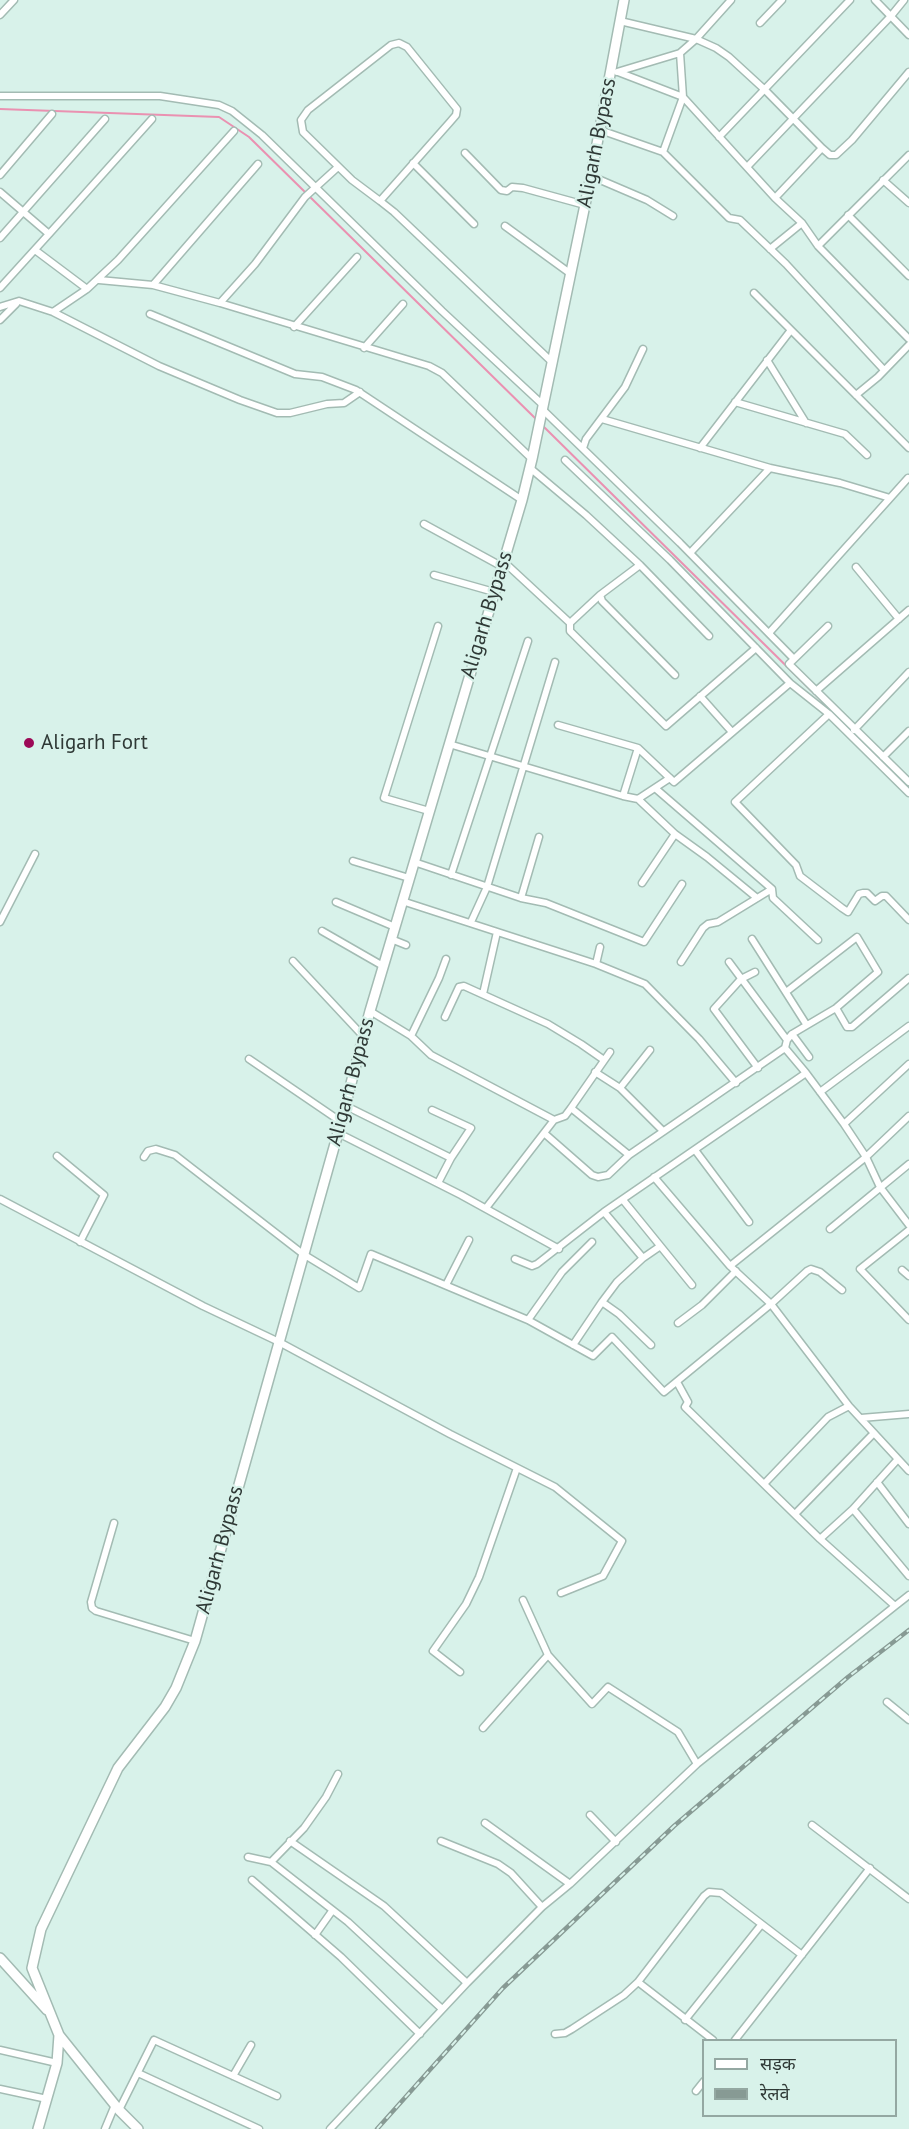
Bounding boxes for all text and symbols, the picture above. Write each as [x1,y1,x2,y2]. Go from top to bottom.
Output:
street label: Aligarh Bypass [572,76,622,210]
street label: Aligarh Bypass [456,548,518,682]
place label: Aligarh Fort [41,730,148,756]
marker: Aligarh Fort [22,736,36,750]
street label: Aligarh Bypass [322,1015,380,1149]
street label: Aligarh Bypass [191,1483,249,1617]
legend [702,2039,897,2117]
text: सड़क [760,2052,796,2075]
text: रेलवे [760,2082,790,2105]

